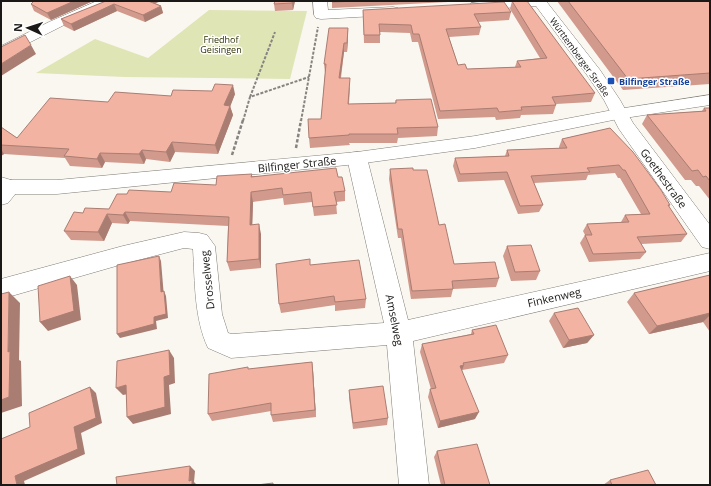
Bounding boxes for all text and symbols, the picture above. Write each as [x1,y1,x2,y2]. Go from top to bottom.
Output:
north arrow [8,8,48,48]
street label: Württemberger Straße [547,15,613,99]
text: N [10,23,25,32]
park label: Friedhof Geisingen [200,33,242,56]
place label: Bilfinger Straße [619,75,690,88]
marker: Bilfinger Straße [606,76,616,86]
street label: Goethestraße [637,145,691,211]
street label: Bilfinger Straße [257,152,337,176]
street label: Drosselweg [196,250,218,310]
street label: Finkenweg [526,284,582,310]
street label: Amselweg [383,293,407,347]

